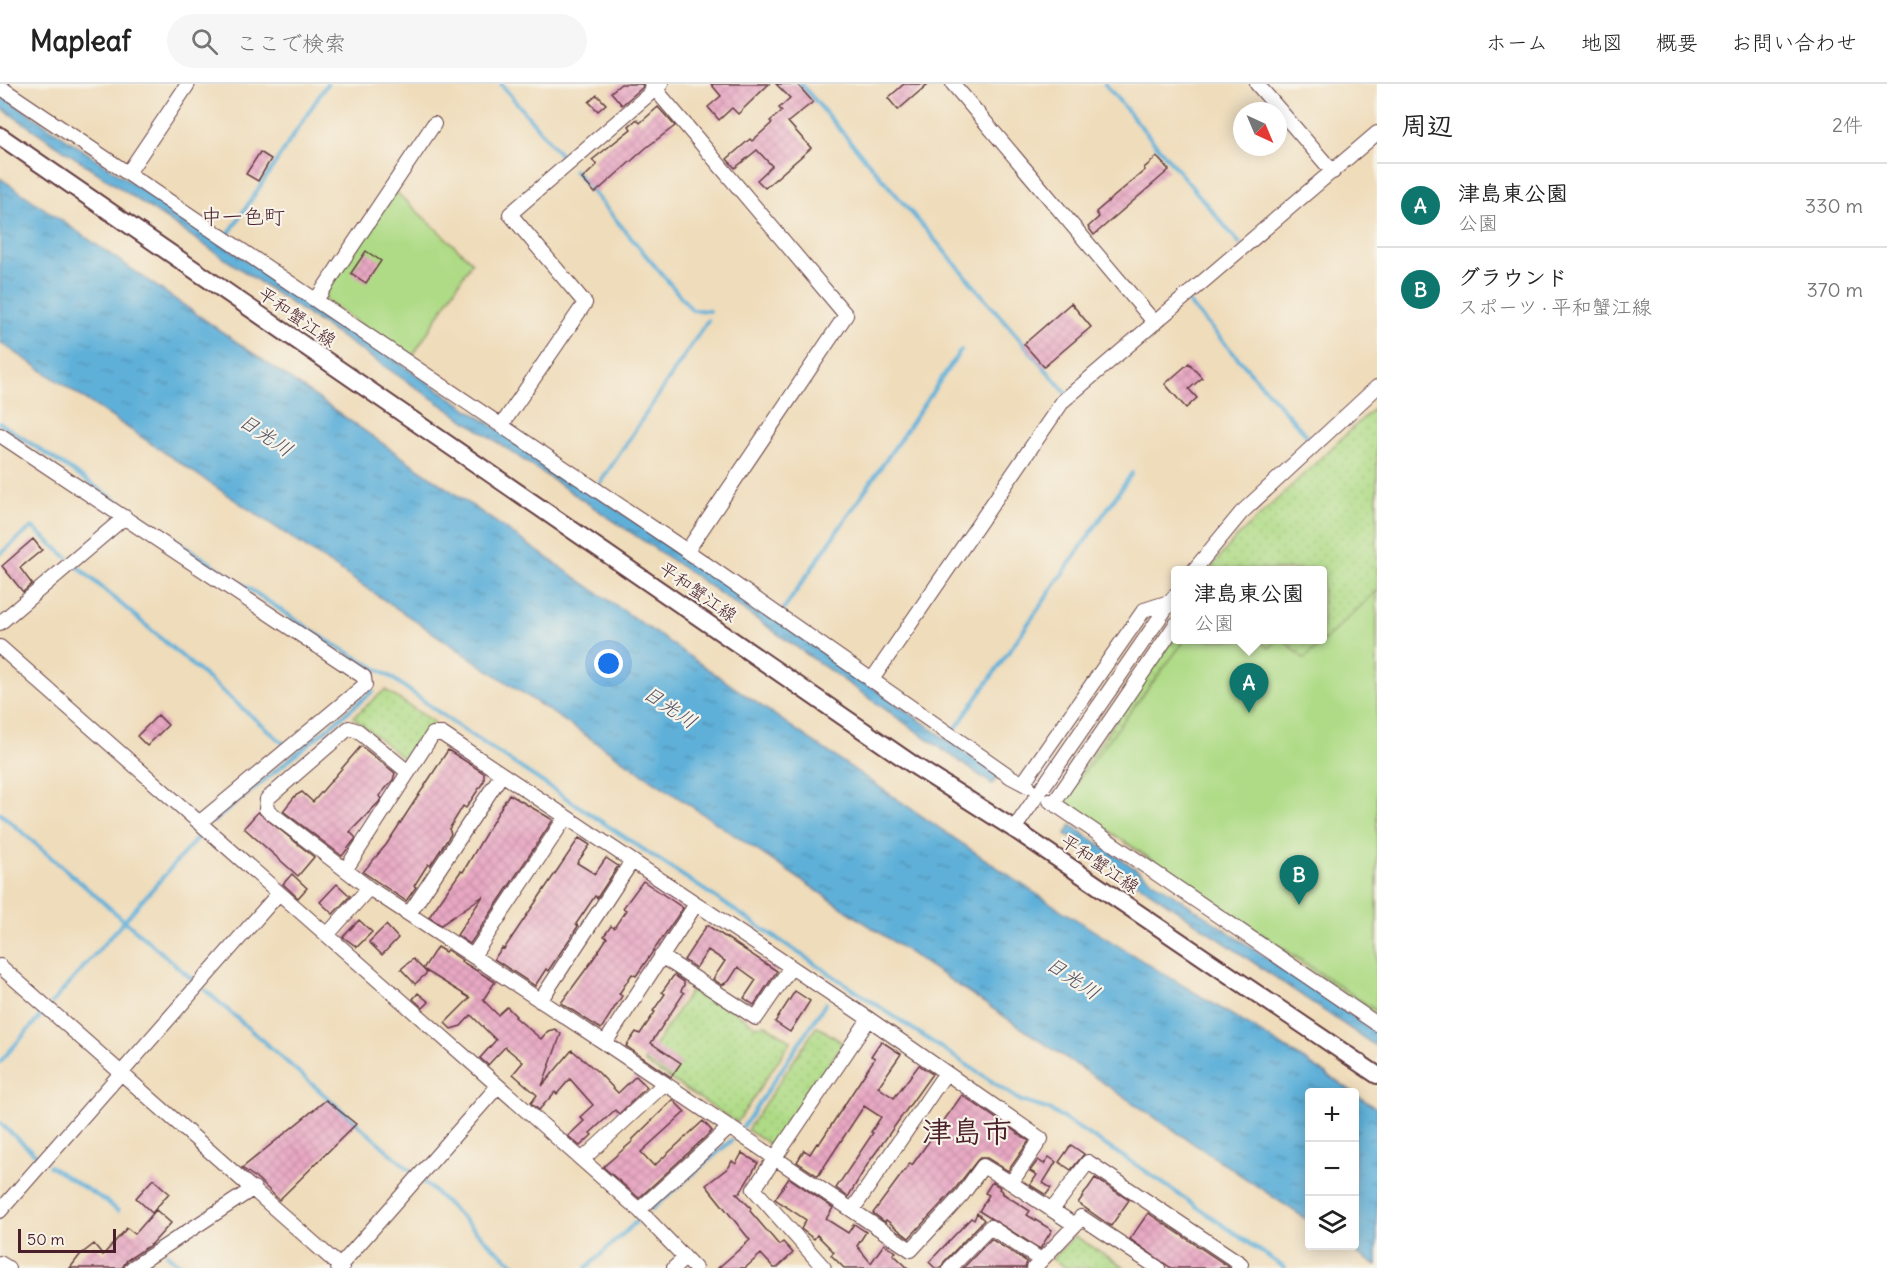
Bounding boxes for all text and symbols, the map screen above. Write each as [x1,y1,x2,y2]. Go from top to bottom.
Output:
search box [167,14,587,68]
text: Mapleaf [30,23,131,59]
icon: search [188,25,221,58]
text: ここで検索 [236,29,346,57]
text: ホーム [1486,29,1548,56]
text: 地図 [1581,29,1623,56]
text: 概要 [1656,29,1698,56]
text: お問い合わせ [1731,29,1857,56]
north arrow [1233,102,1287,156]
text: 周辺 [1401,109,1453,142]
text: 2件 [1832,112,1863,137]
text: 津島東公園 [1458,179,1568,207]
text: A [1414,193,1427,218]
text: 330 m [1805,193,1863,218]
district label: 中一色町 [201,203,285,230]
text: 公園 [1458,210,1498,235]
text: グラウンド [1458,263,1568,291]
text: B [1414,277,1427,302]
text: 370 m [1806,277,1863,302]
street label: 平和蟹江線 [254,281,341,352]
text: スポーツ · 平和蟹江線 [1458,294,1652,319]
water label: 日光川 [234,407,298,462]
street label: 平和蟹江線 [655,556,742,627]
popup [1171,566,1327,644]
text: 津島東公園 [1194,579,1304,607]
text: 公園 [1194,610,1234,635]
your location [594,649,623,678]
pin: A [1230,664,1268,713]
water label: 日光川 [638,679,702,734]
street label: 平和蟹江線 [1057,829,1144,898]
pin: B [1280,856,1318,905]
water label: 日光川 [1041,950,1105,1005]
map controls [1305,1088,1359,1250]
button: + [1305,1088,1359,1142]
district label: 津島市 [922,1112,1012,1150]
button: − [1305,1142,1359,1196]
button: layers [1305,1196,1359,1250]
scale bar [18,1226,116,1254]
text: 50 m [27,1229,65,1249]

